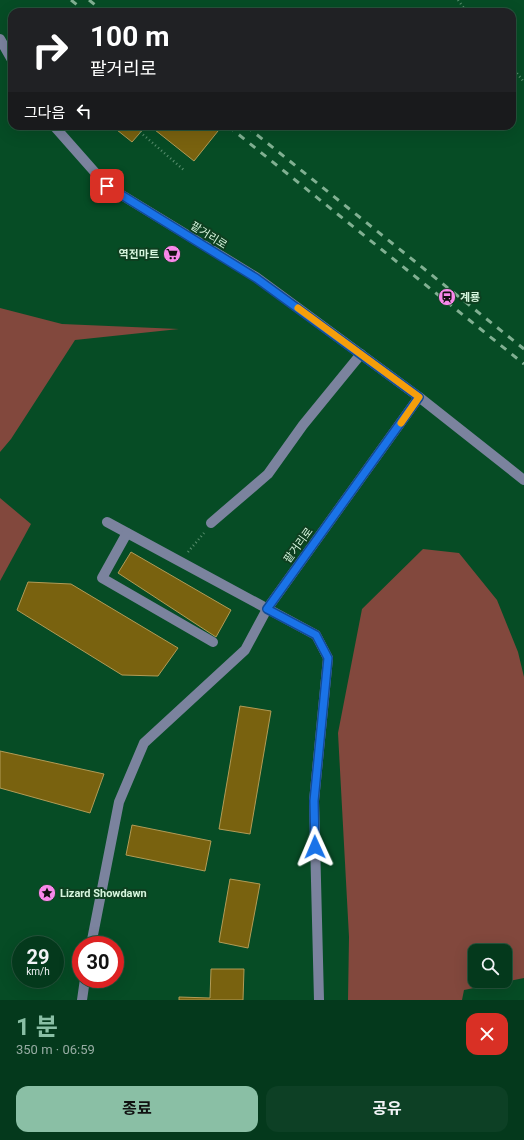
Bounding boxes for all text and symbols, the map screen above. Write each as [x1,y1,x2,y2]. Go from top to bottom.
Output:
text: 100 m [90,20,169,53]
icon: right [24,24,76,76]
text: 팥거리로 [90,58,156,79]
icon: left [73,100,95,122]
text: 그다음 [24,104,65,122]
pin [90,169,124,203]
icon: arrive [96,175,118,197]
street label: 팥거리로 [188,219,229,252]
supermarket icon: 역전마트 [162,244,182,264]
place label: 역전마트 [119,248,159,261]
station icon: 계룡 [437,287,457,307]
place label: 계룡 [460,291,480,304]
street label: 팥거리로 [281,525,316,565]
position arrow [294,826,336,868]
place icon: Lizard Showdawn [37,883,57,903]
place label: Lizard Showdawn [60,887,147,900]
speed limit sign: 30 [72,936,124,988]
map controls [468,944,512,988]
button: search [468,944,512,988]
text: 29 [27,945,49,969]
text: km/h [26,966,50,977]
text: 1 분 [16,1013,58,1041]
button: close [466,1013,508,1055]
text: 350 m · 06:59 [16,1042,95,1057]
button: 종료 [16,1086,258,1132]
button: 공유 [266,1086,508,1132]

